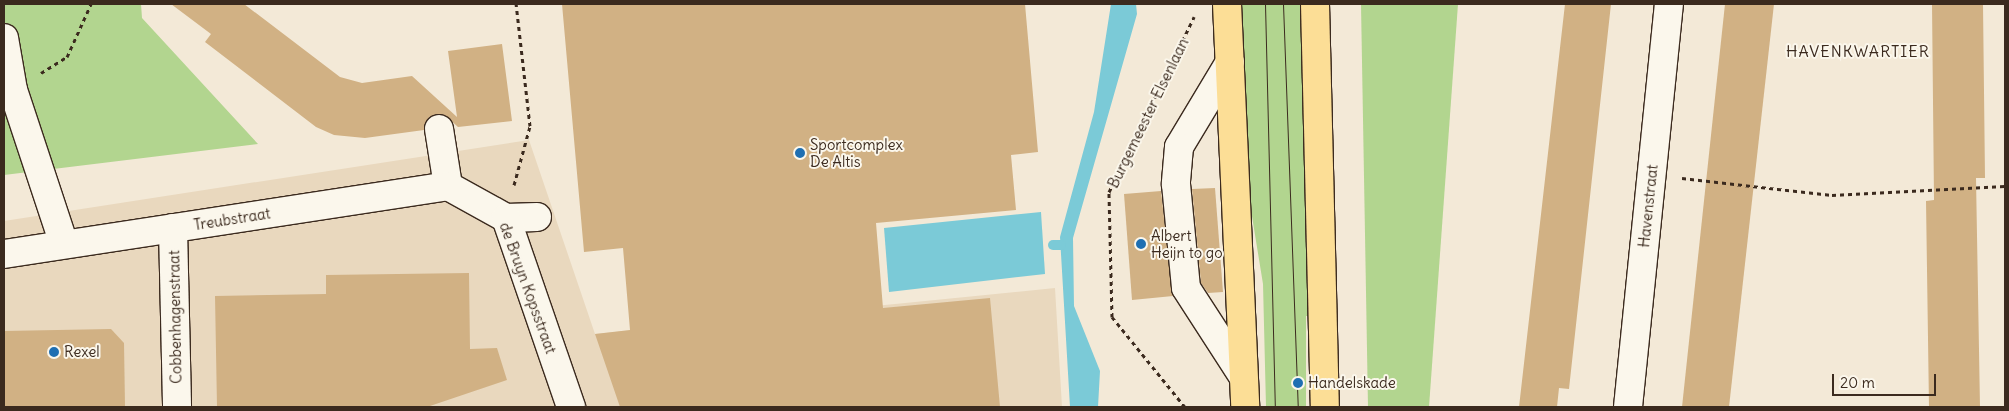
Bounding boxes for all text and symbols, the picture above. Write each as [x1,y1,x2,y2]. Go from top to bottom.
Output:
street label: Burgemeester Elsenlaan [1104,35,1192,191]
district label: HAVENKWARTIER [1784,41,1932,61]
place label: Sportcomplex De Altis [810,135,903,170]
marker: Sportcomplex De Altis [794,147,806,159]
street label: Havenstraat [1635,164,1661,248]
street label: Treubstraat [192,204,272,234]
street label: de Bruyn Kopsstraat [496,220,560,356]
place label: Albert Heijn to go [1151,226,1223,261]
marker: Albert Heijn to go [1135,238,1147,250]
street label: Cobbenhagenstraat [165,250,185,384]
place label: Rexel [64,343,100,361]
marker: Rexel [48,346,60,358]
scale bar [1834,364,1938,396]
text: 20 m [1840,373,1875,392]
place label: Handelskade [1308,374,1396,392]
marker: Handelskade [1292,377,1304,389]

